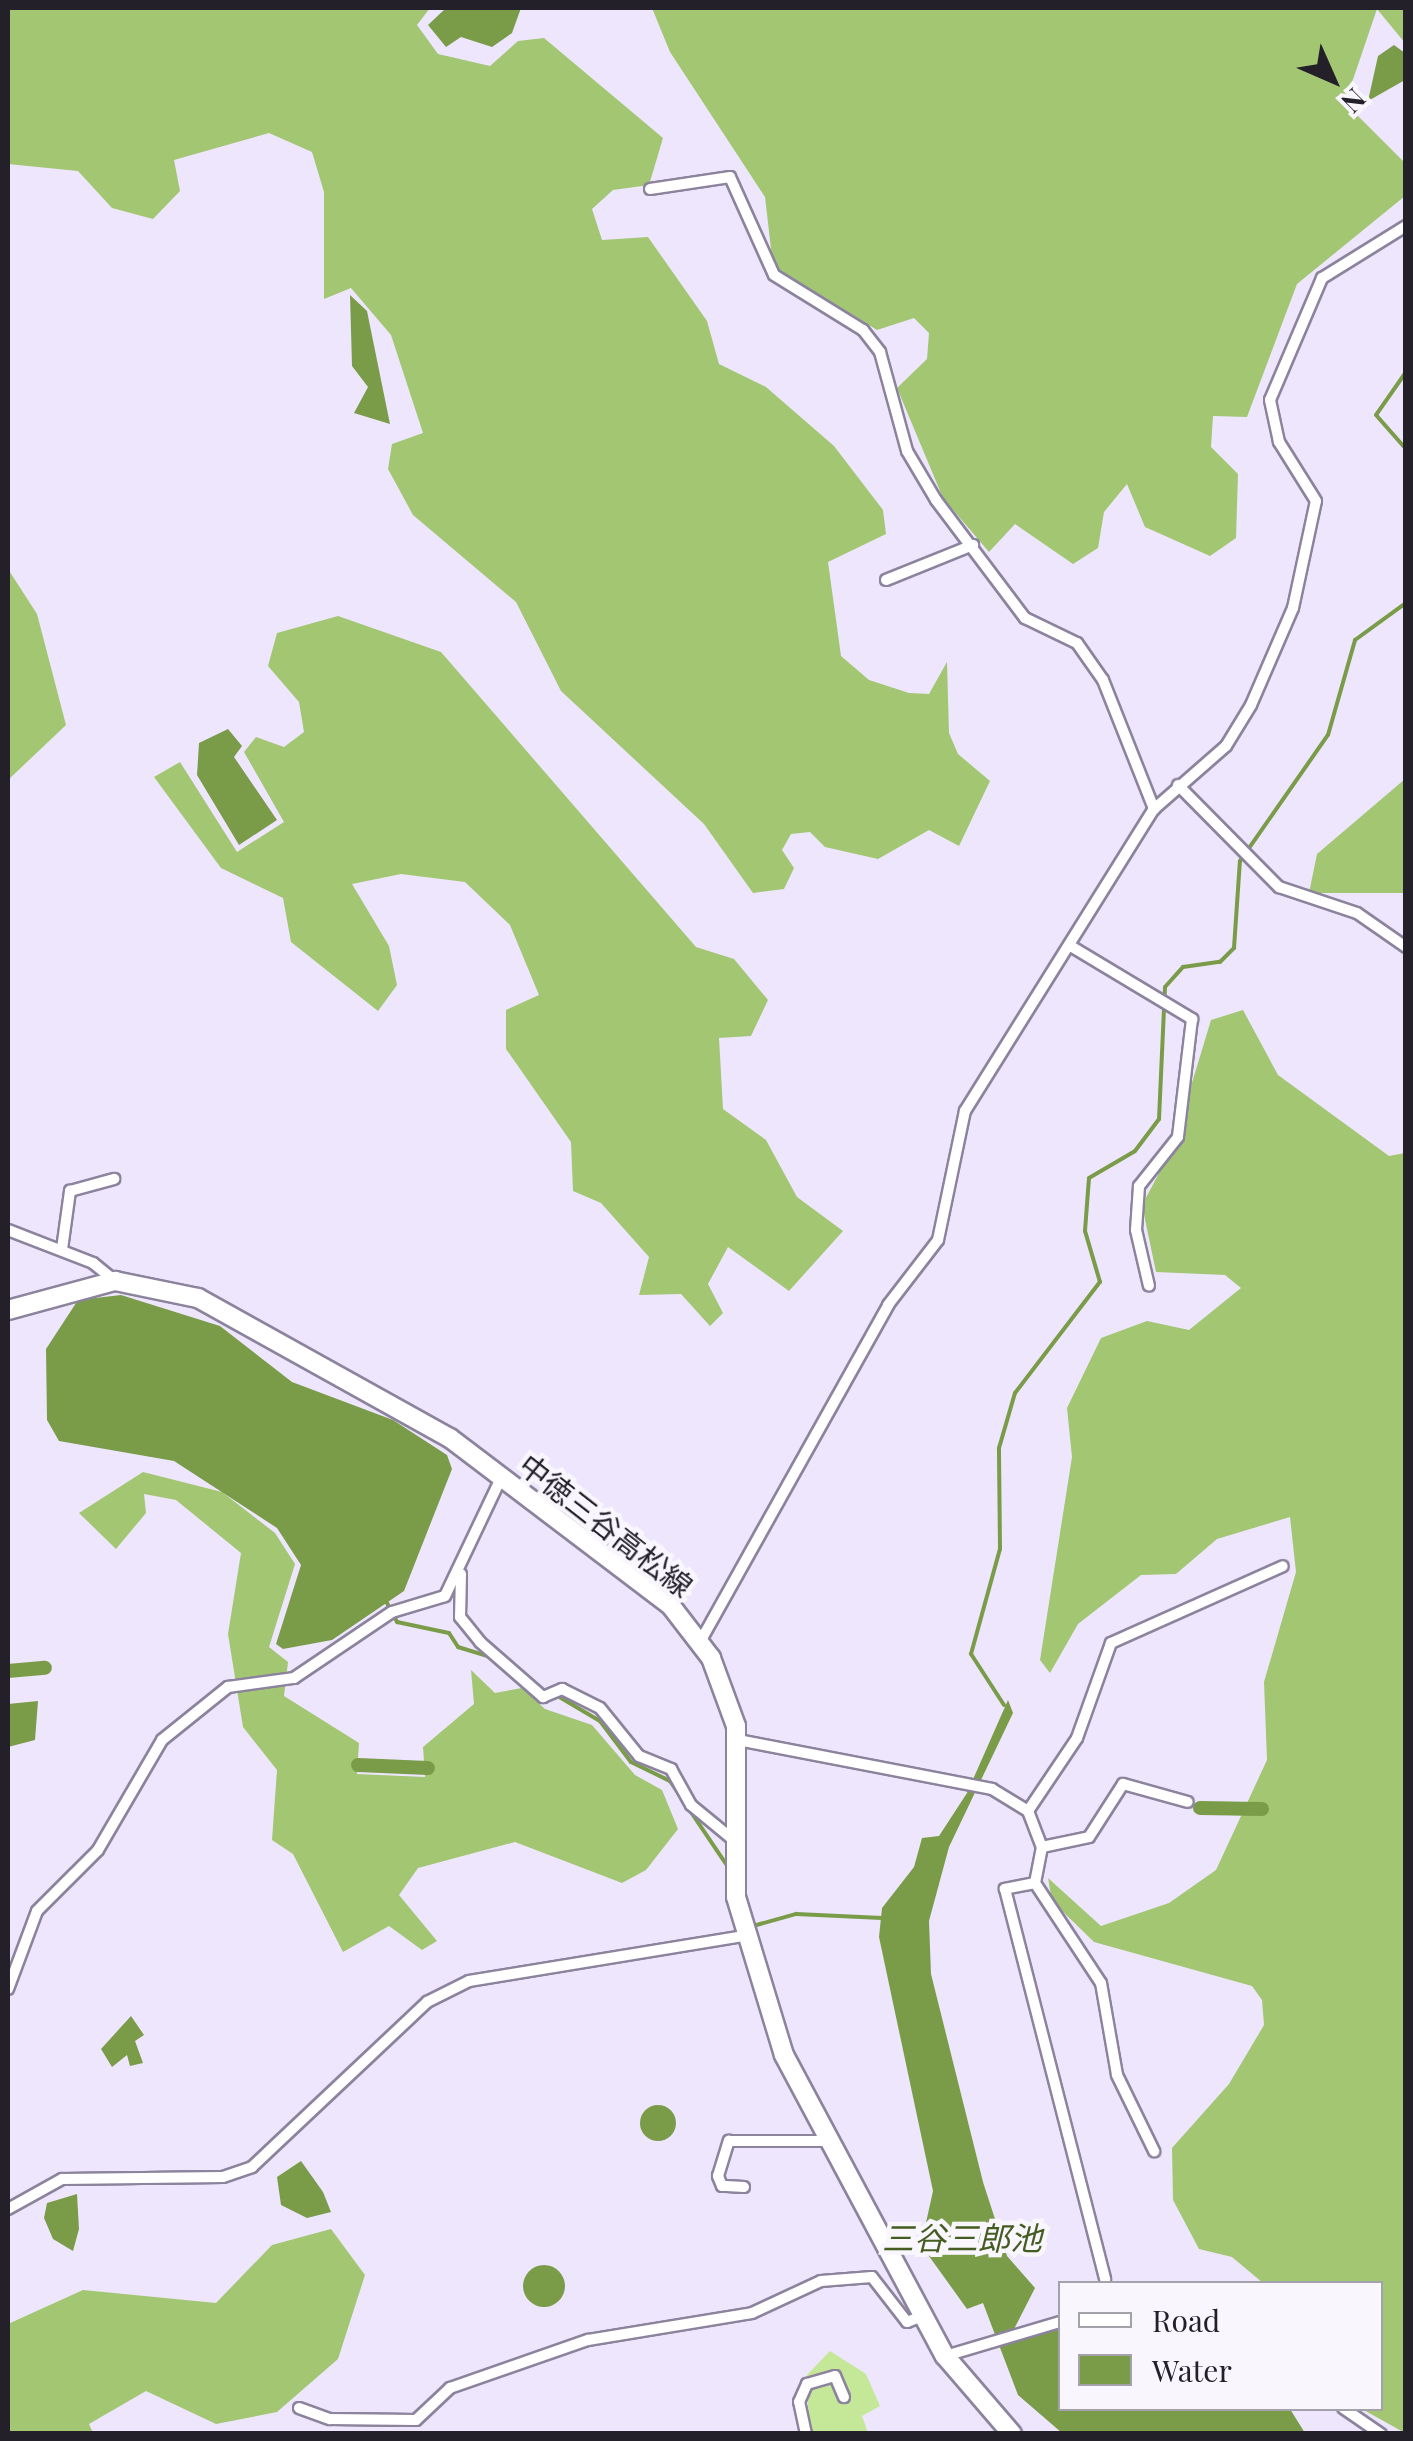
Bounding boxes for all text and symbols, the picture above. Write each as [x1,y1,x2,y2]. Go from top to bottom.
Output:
north arrow [1283,30,1383,130]
text: N [1334,81,1375,122]
street label: 中徳三谷高松線 [512,1446,700,1604]
water label: 三谷三郎池 [882,2218,1042,2256]
legend [1058,2281,1383,2411]
text: Road [1152,2300,1220,2340]
text: Water [1152,2350,1232,2390]

